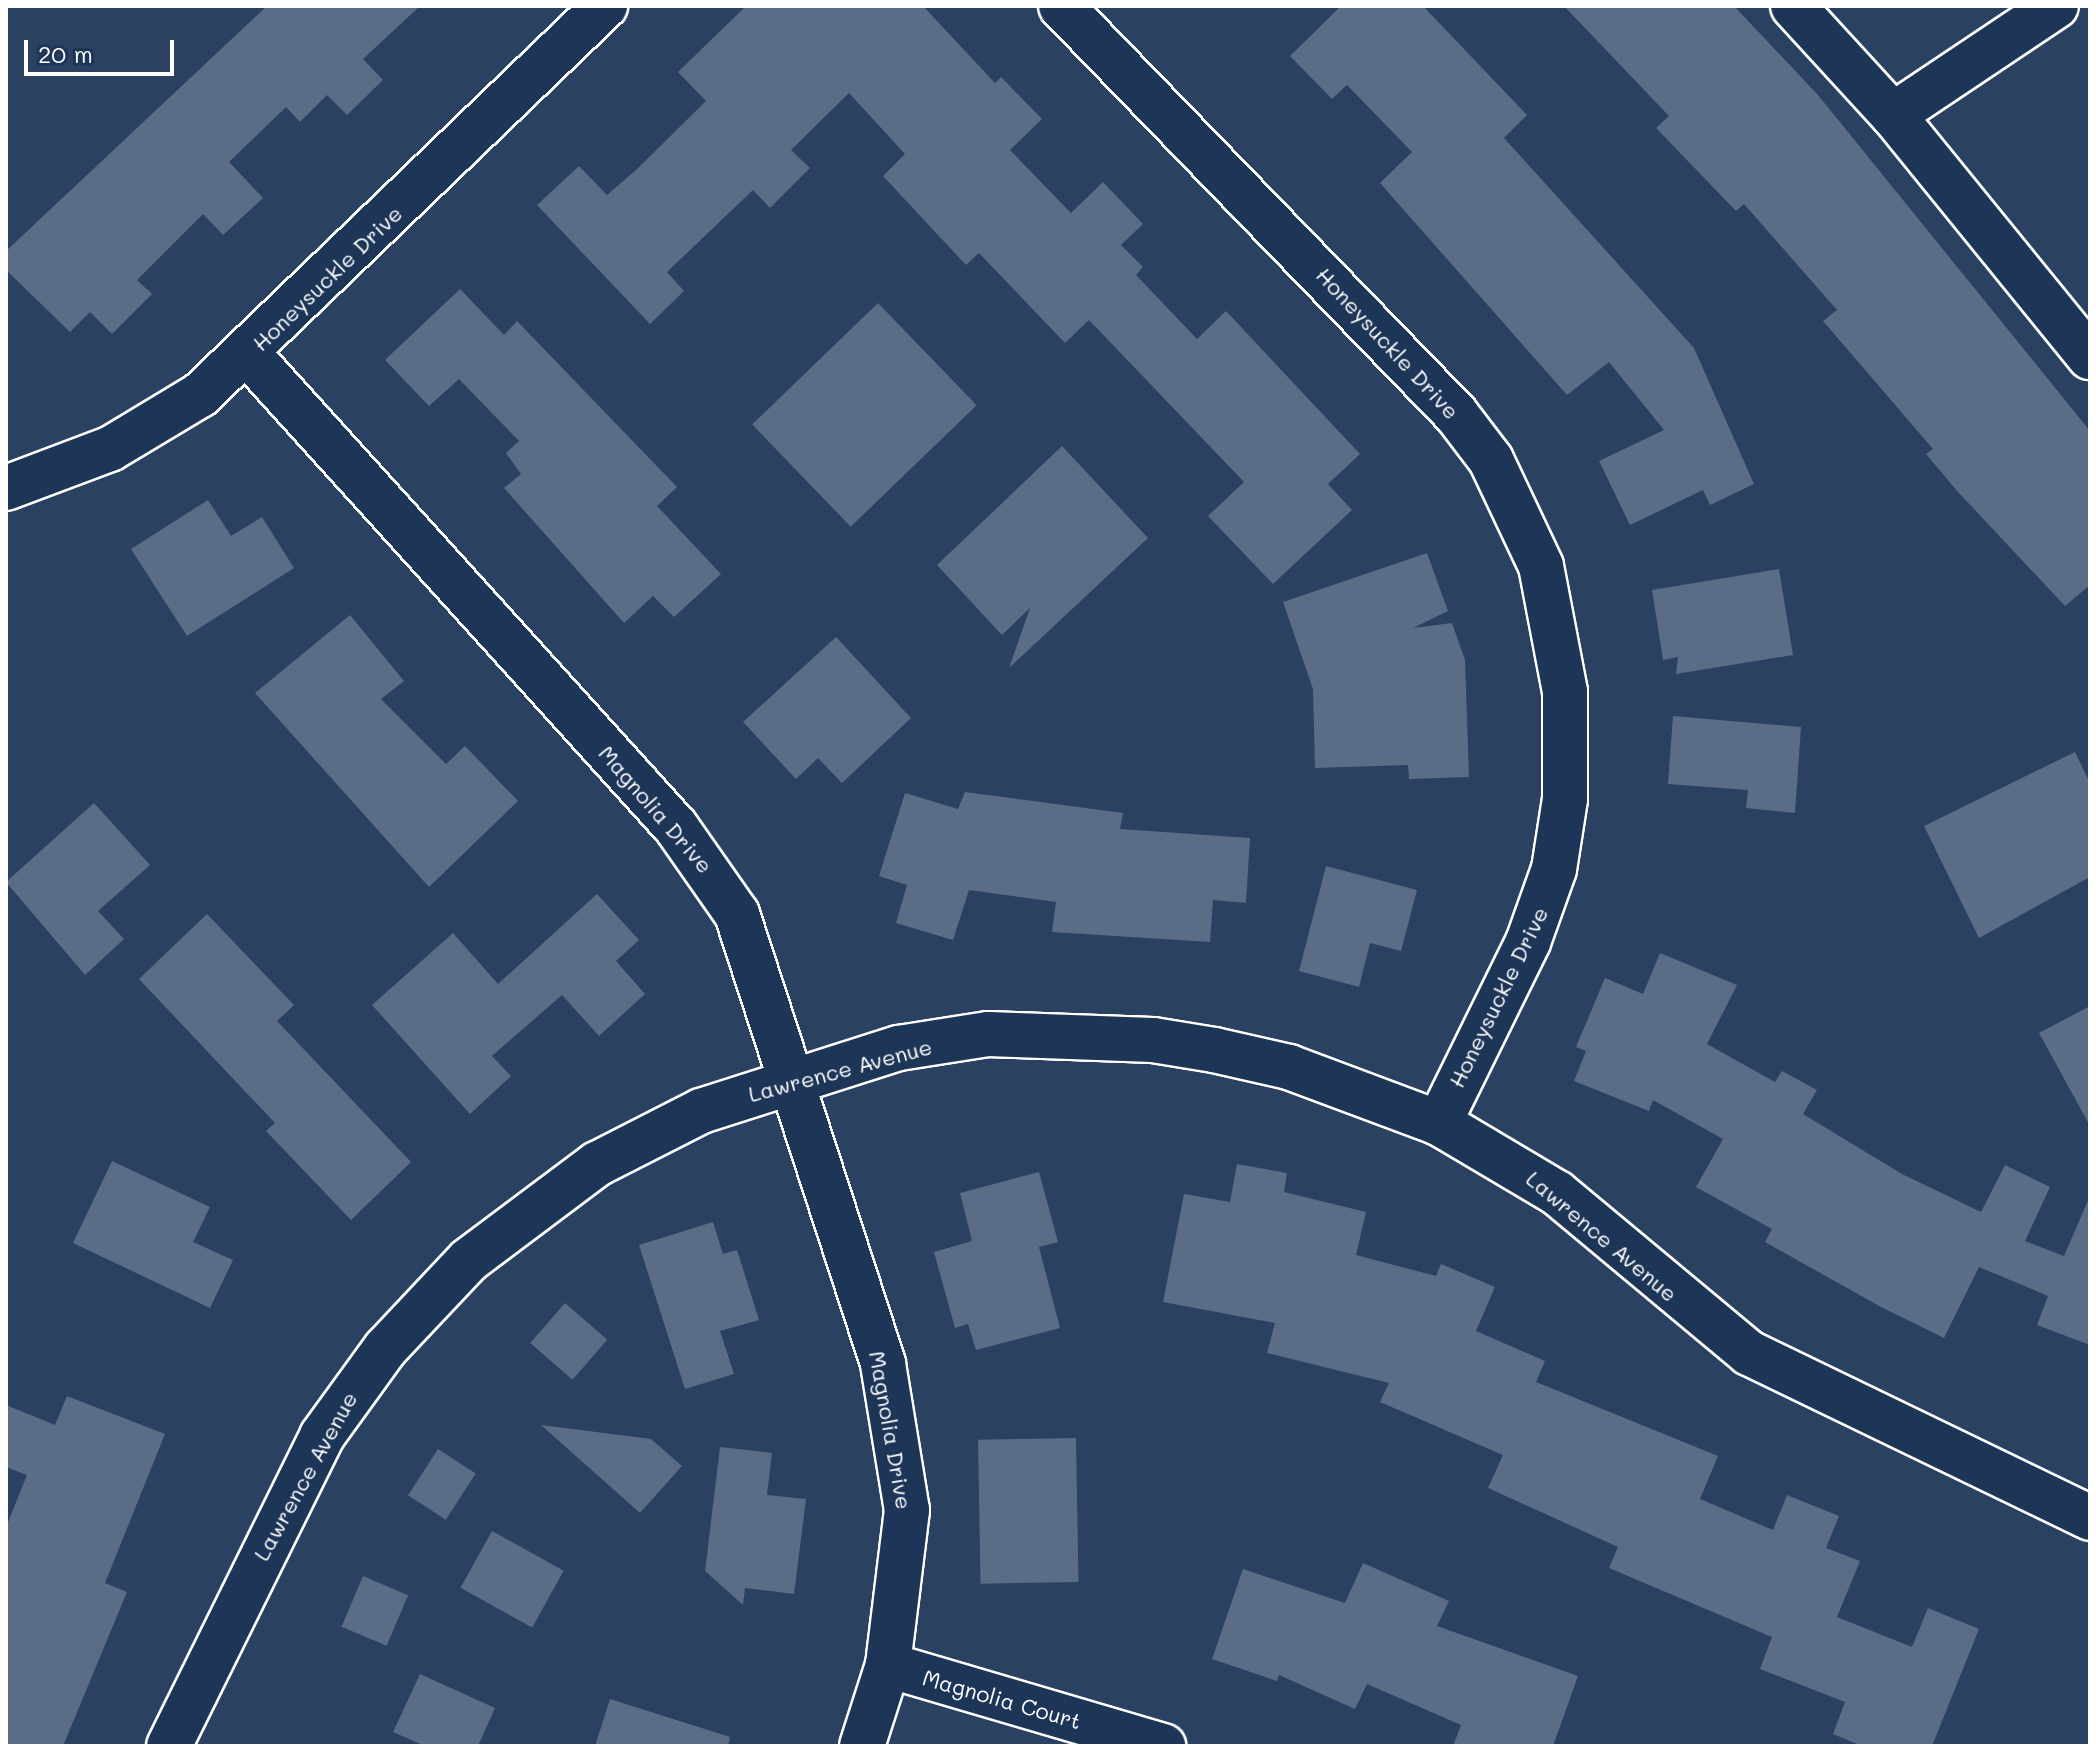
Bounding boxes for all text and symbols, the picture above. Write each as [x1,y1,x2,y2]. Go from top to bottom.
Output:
scale bar [28,24,178,74]
text: 20 m [38,38,93,69]
street label: Honeysuckle Drive [247,200,407,356]
street label: Honeysuckle Drive [1311,262,1465,424]
street label: Magnolia Drive [593,740,719,878]
street label: Honeysuckle Drive [1443,902,1553,1092]
street label: Lawrence Avenue [745,1033,935,1107]
street label: Lawrence Avenue [1521,1165,1683,1307]
street label: Magnolia Drive [864,1349,918,1511]
street label: Lawrence Avenue [248,1387,362,1565]
street label: Magnolia Court [920,1664,1084,1734]

